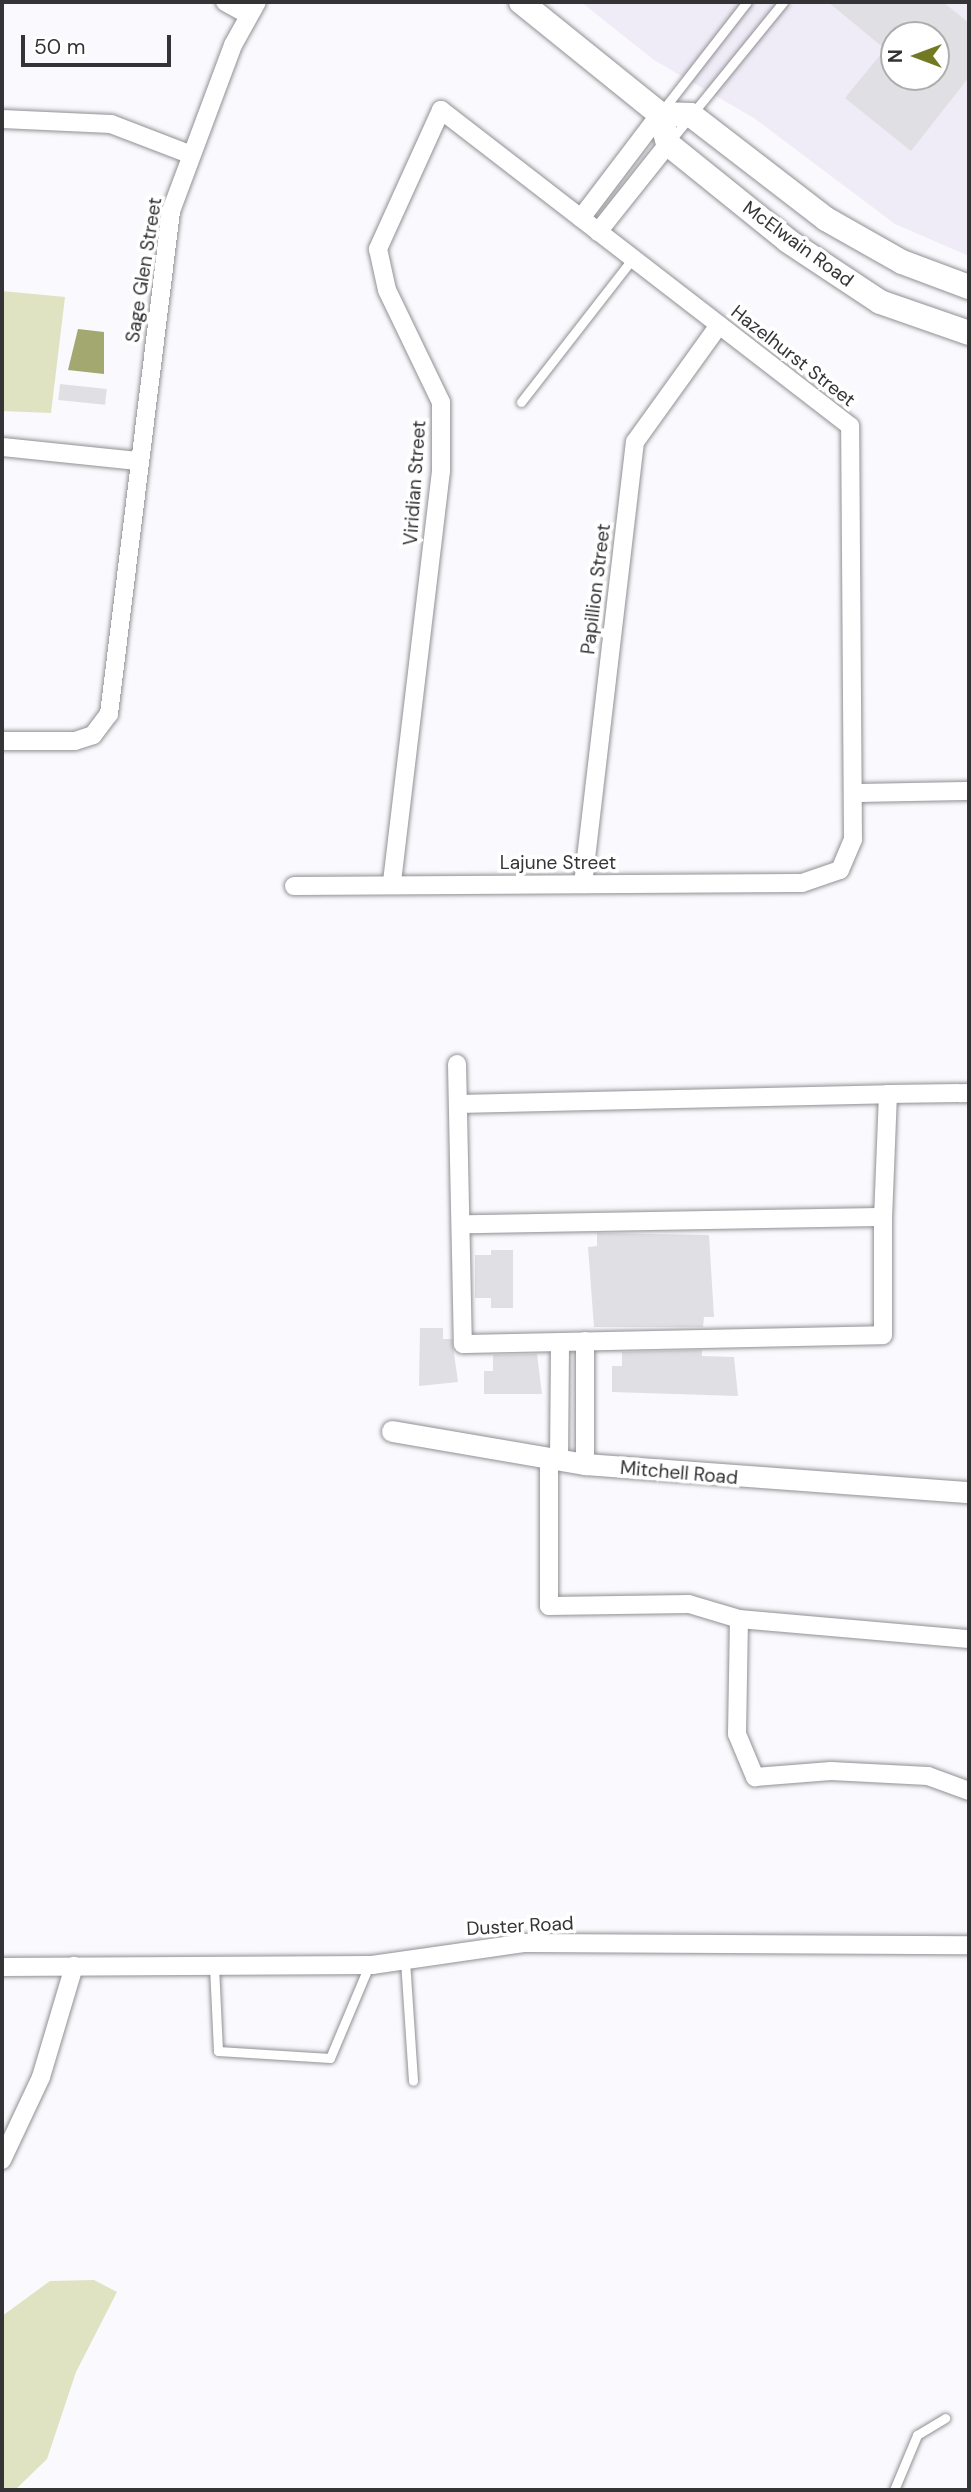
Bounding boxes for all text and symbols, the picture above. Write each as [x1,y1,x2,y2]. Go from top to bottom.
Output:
scale bar [24,21,175,65]
north arrow [880,21,950,91]
text: 50 m [34,33,85,61]
text: N [883,49,908,63]
street label: Sage Glen Street [121,196,167,344]
street label: McElwain Road [738,196,858,292]
street label: Hazelhurst Street [726,300,860,412]
street label: Viridian Street [399,420,431,546]
street label: Papillion Street [577,522,615,656]
street label: Lajune Street [500,852,616,874]
street label: Mitchell Road [619,1456,739,1490]
street label: Duster Road [466,1912,574,1940]

